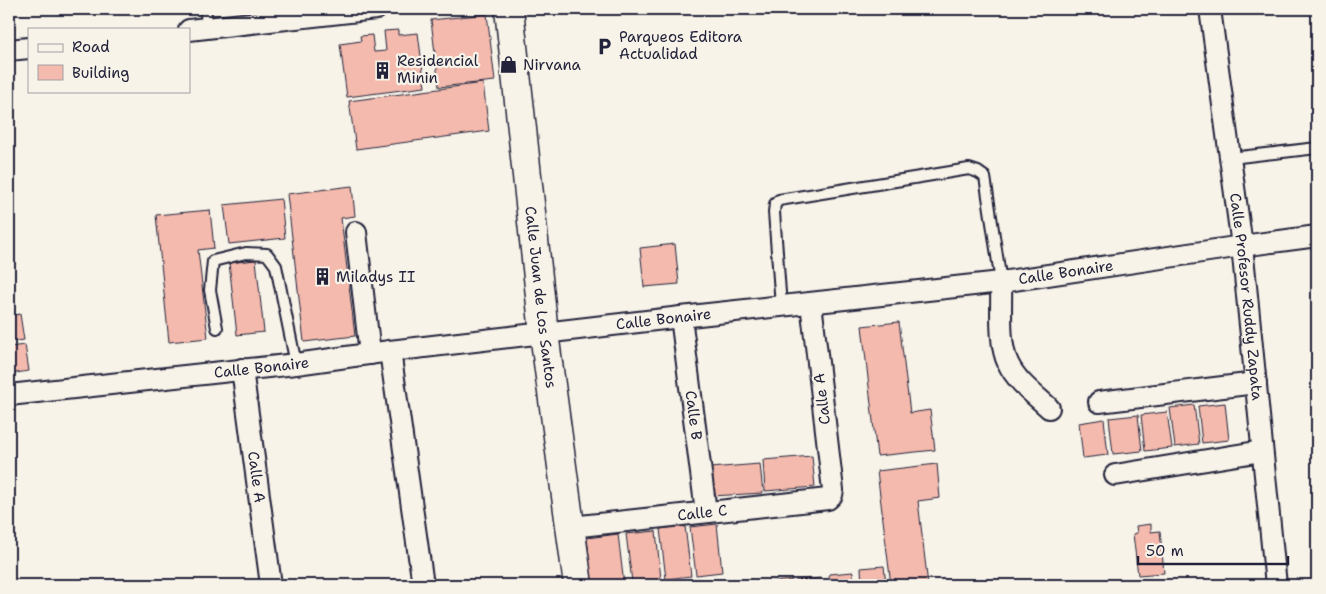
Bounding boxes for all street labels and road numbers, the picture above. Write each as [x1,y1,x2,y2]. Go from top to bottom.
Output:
street label: Calle Profesor Ruddy Zapata [1225,192,1267,402]
street label: Calle Juan de Los Santos [520,205,561,390]
street label: Calle Bonaire [1017,255,1115,289]
street label: Calle Bonaire [615,304,712,335]
street label: Calle Bonaire [213,352,310,383]
street label: Calle A [809,372,835,426]
street label: Calle B [681,389,707,441]
street label: Calle A [243,450,270,504]
street label: Calle C [676,500,728,525]

